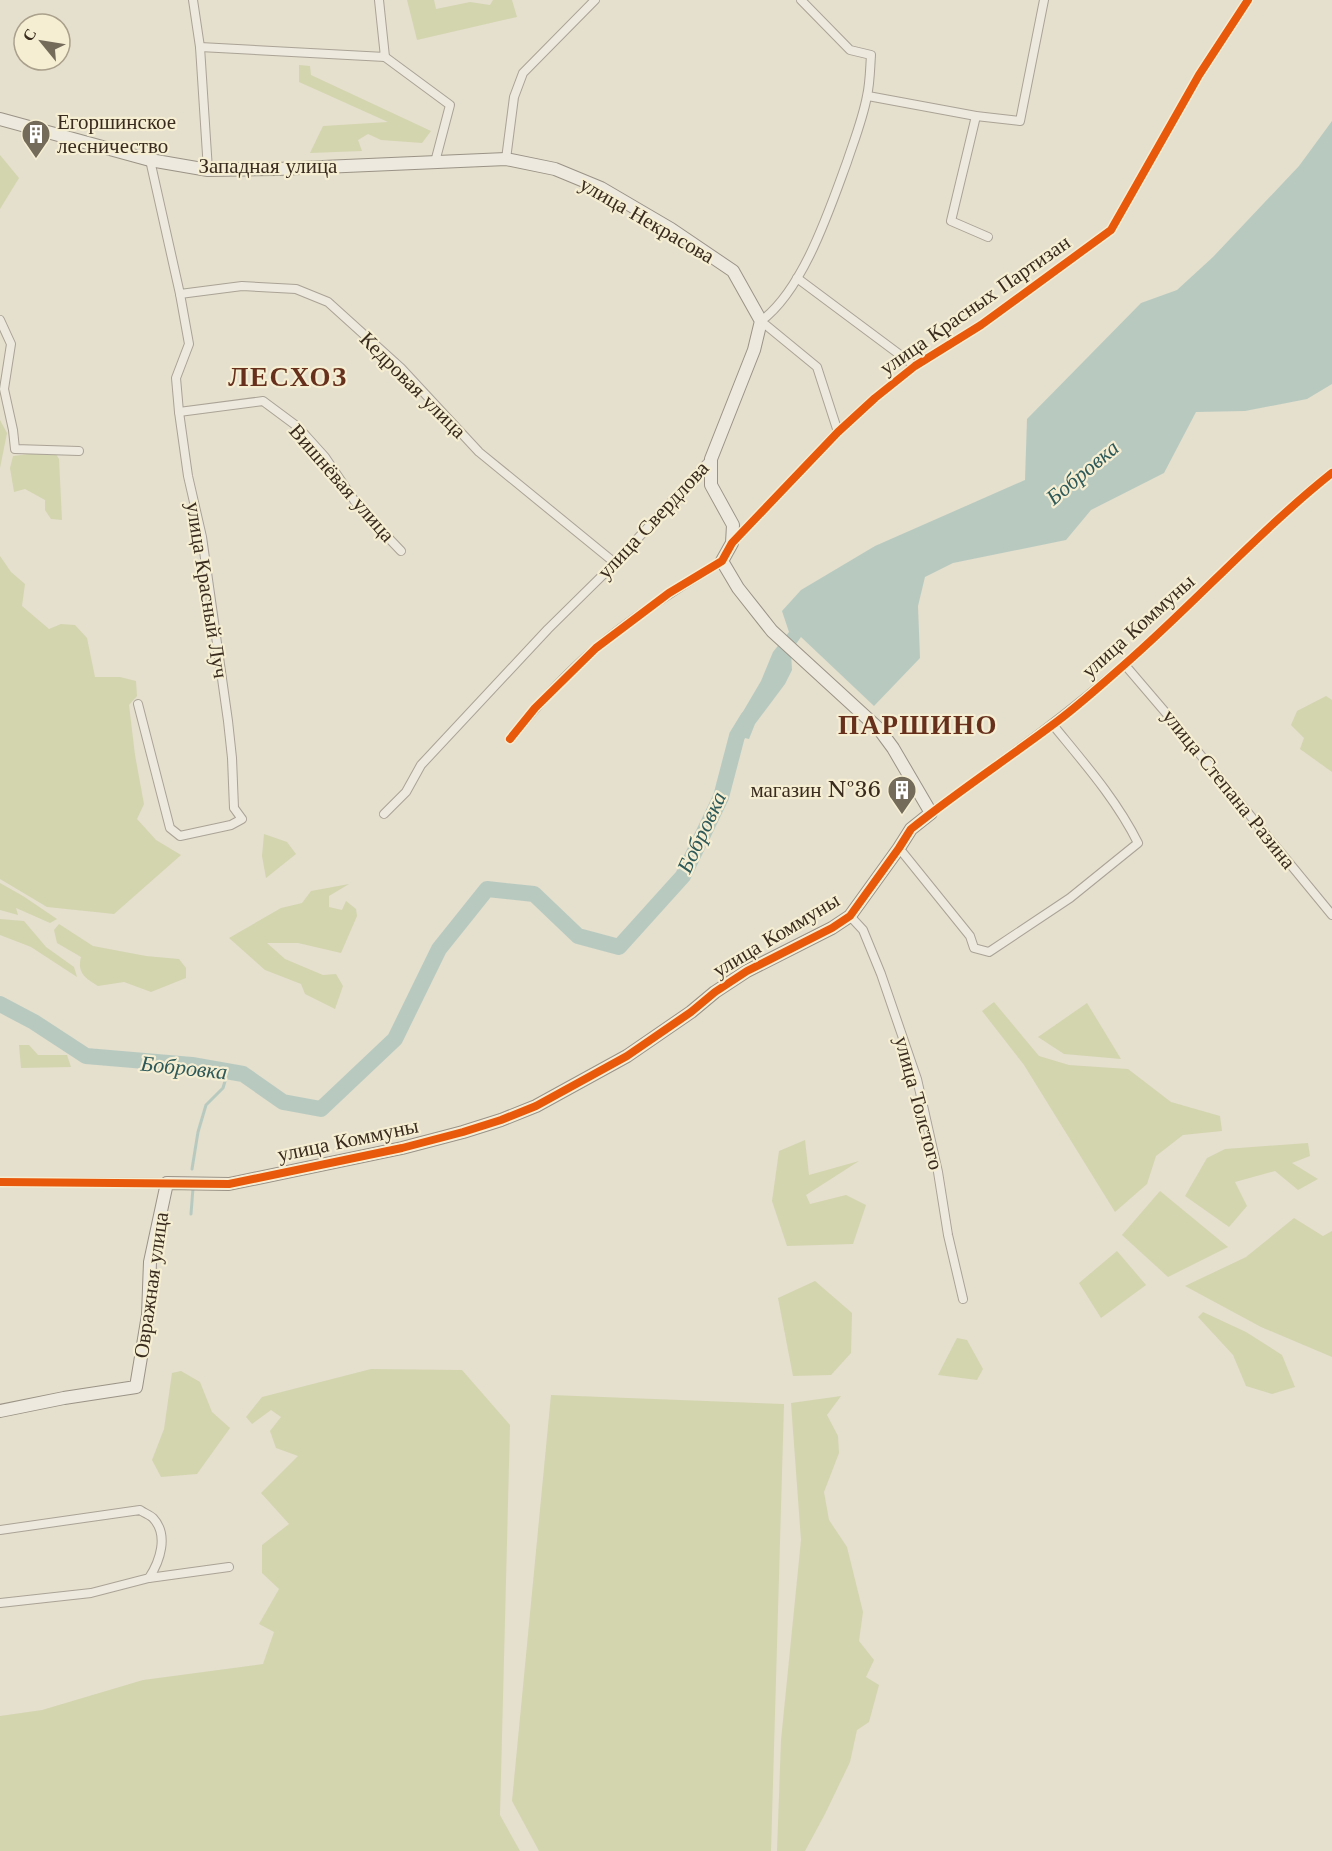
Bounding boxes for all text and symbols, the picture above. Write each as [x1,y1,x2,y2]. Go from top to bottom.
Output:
north arrow [12,12,72,72]
text: С [17,24,41,45]
place label: Егоршинское лесничество [57,109,176,159]
building icon: Егоршинское лесничество [20,118,52,160]
street label: Западная улица [199,153,338,179]
street label: улица Некрасова [575,171,720,269]
street label: улица Красных Партизан [875,229,1075,381]
street label: Кедровая улица [354,326,472,444]
district label: ЛЕСХОЗ [228,360,348,393]
street label: Вишнёвая улица [283,418,401,548]
water label: Бобровка [1040,434,1124,511]
street label: улица Свердлова [592,455,715,584]
street label: улица Красный Луч [180,500,234,681]
street label: улица Коммуны [1076,568,1200,684]
street label: улица Степана Разина [1156,704,1302,875]
district label: ПАРШИНО [838,708,998,741]
building icon: магазин №36 [886,774,918,816]
place label: магазин №36 [750,777,881,803]
water label: Бобровка [670,787,732,878]
street label: улица Коммуны [708,887,844,983]
street label: улица Толстого [889,1033,949,1173]
water label: Бобровка [138,1049,229,1085]
street label: улица Коммуны [275,1112,421,1168]
street label: Овражная улица [128,1209,174,1360]

